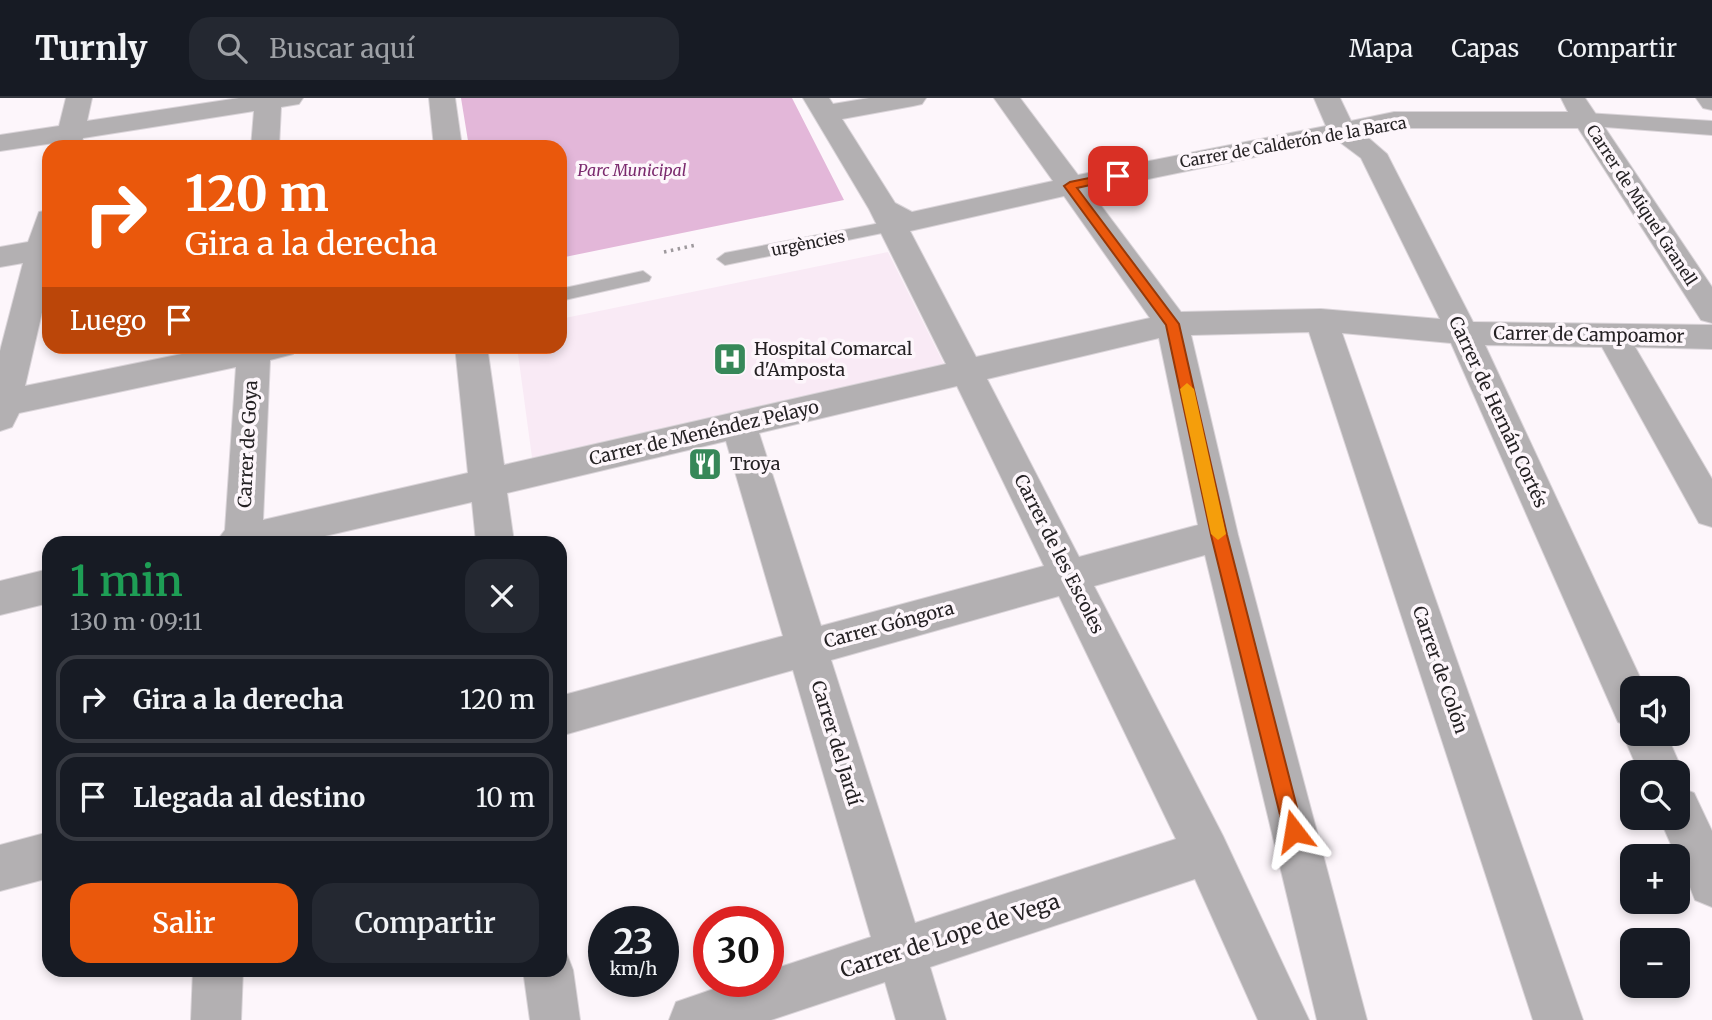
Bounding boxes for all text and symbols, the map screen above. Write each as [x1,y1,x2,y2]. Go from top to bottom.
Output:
search box [189,17,679,80]
text: Turnly [35,28,147,69]
icon: search [213,29,251,67]
text: Buscar aquí [269,32,415,65]
text: Mapa [1349,33,1413,64]
text: Capas [1451,33,1519,64]
text: Compartir [1557,33,1677,64]
street label: Carrer de Calderón de la Barca [1178,112,1408,172]
street label: Carrer de Miquel Granell [1583,121,1702,289]
pin [1088,146,1148,206]
icon: arrive [1099,157,1137,195]
park label: Parc Municipal [578,160,687,180]
text: 120 m [185,163,329,224]
icon: right [70,168,161,259]
text: Gira a la derecha [185,224,438,264]
street label: urgències [769,226,847,260]
icon: arrive [160,301,198,339]
text: Luego [70,304,146,337]
street label: Carrer de Hernán Cortés [1444,313,1553,511]
street label: Carrer de Campoamor [1493,321,1685,348]
place label: Hospital Comarcal d'Amposta [754,337,913,381]
hospital icon: Hospital Comarcal d'Amposta [711,340,749,378]
street label: Carrer de Goya [233,379,262,508]
street label: Carrer de Menéndez Pelayo [587,395,821,470]
restaurant icon: Troya [686,445,724,483]
place label: Troya [730,452,781,475]
street label: Carrer de les Escoles [1009,470,1110,637]
text: 1 min [70,555,183,607]
button: close [465,559,539,633]
street label: Carrer Góngora [821,596,957,653]
street label: Carrer de Colón [1408,603,1473,737]
text: 130 m · 09:11 [70,607,202,636]
map controls [1620,676,1690,998]
button: sound [1620,676,1690,746]
street label: Carrer del Jardí [807,678,867,809]
icon: right [74,680,112,718]
text: Gira a la derecha [133,683,344,716]
text: 120 m [460,683,535,716]
button: search [1620,760,1690,830]
icon: arrive [74,778,112,816]
text: Llegada al destino [133,781,365,814]
text: 10 m [476,781,535,814]
position arrow [1257,794,1331,868]
button: + [1620,844,1690,914]
button: Salir [70,883,298,963]
button: Compartir [312,883,539,963]
street label: Carrer de Lope de Vega [837,887,1063,984]
speed limit sign: 30 [693,906,784,997]
text: 23 [614,920,653,964]
button: − [1620,928,1690,998]
text: km/h [610,957,657,980]

